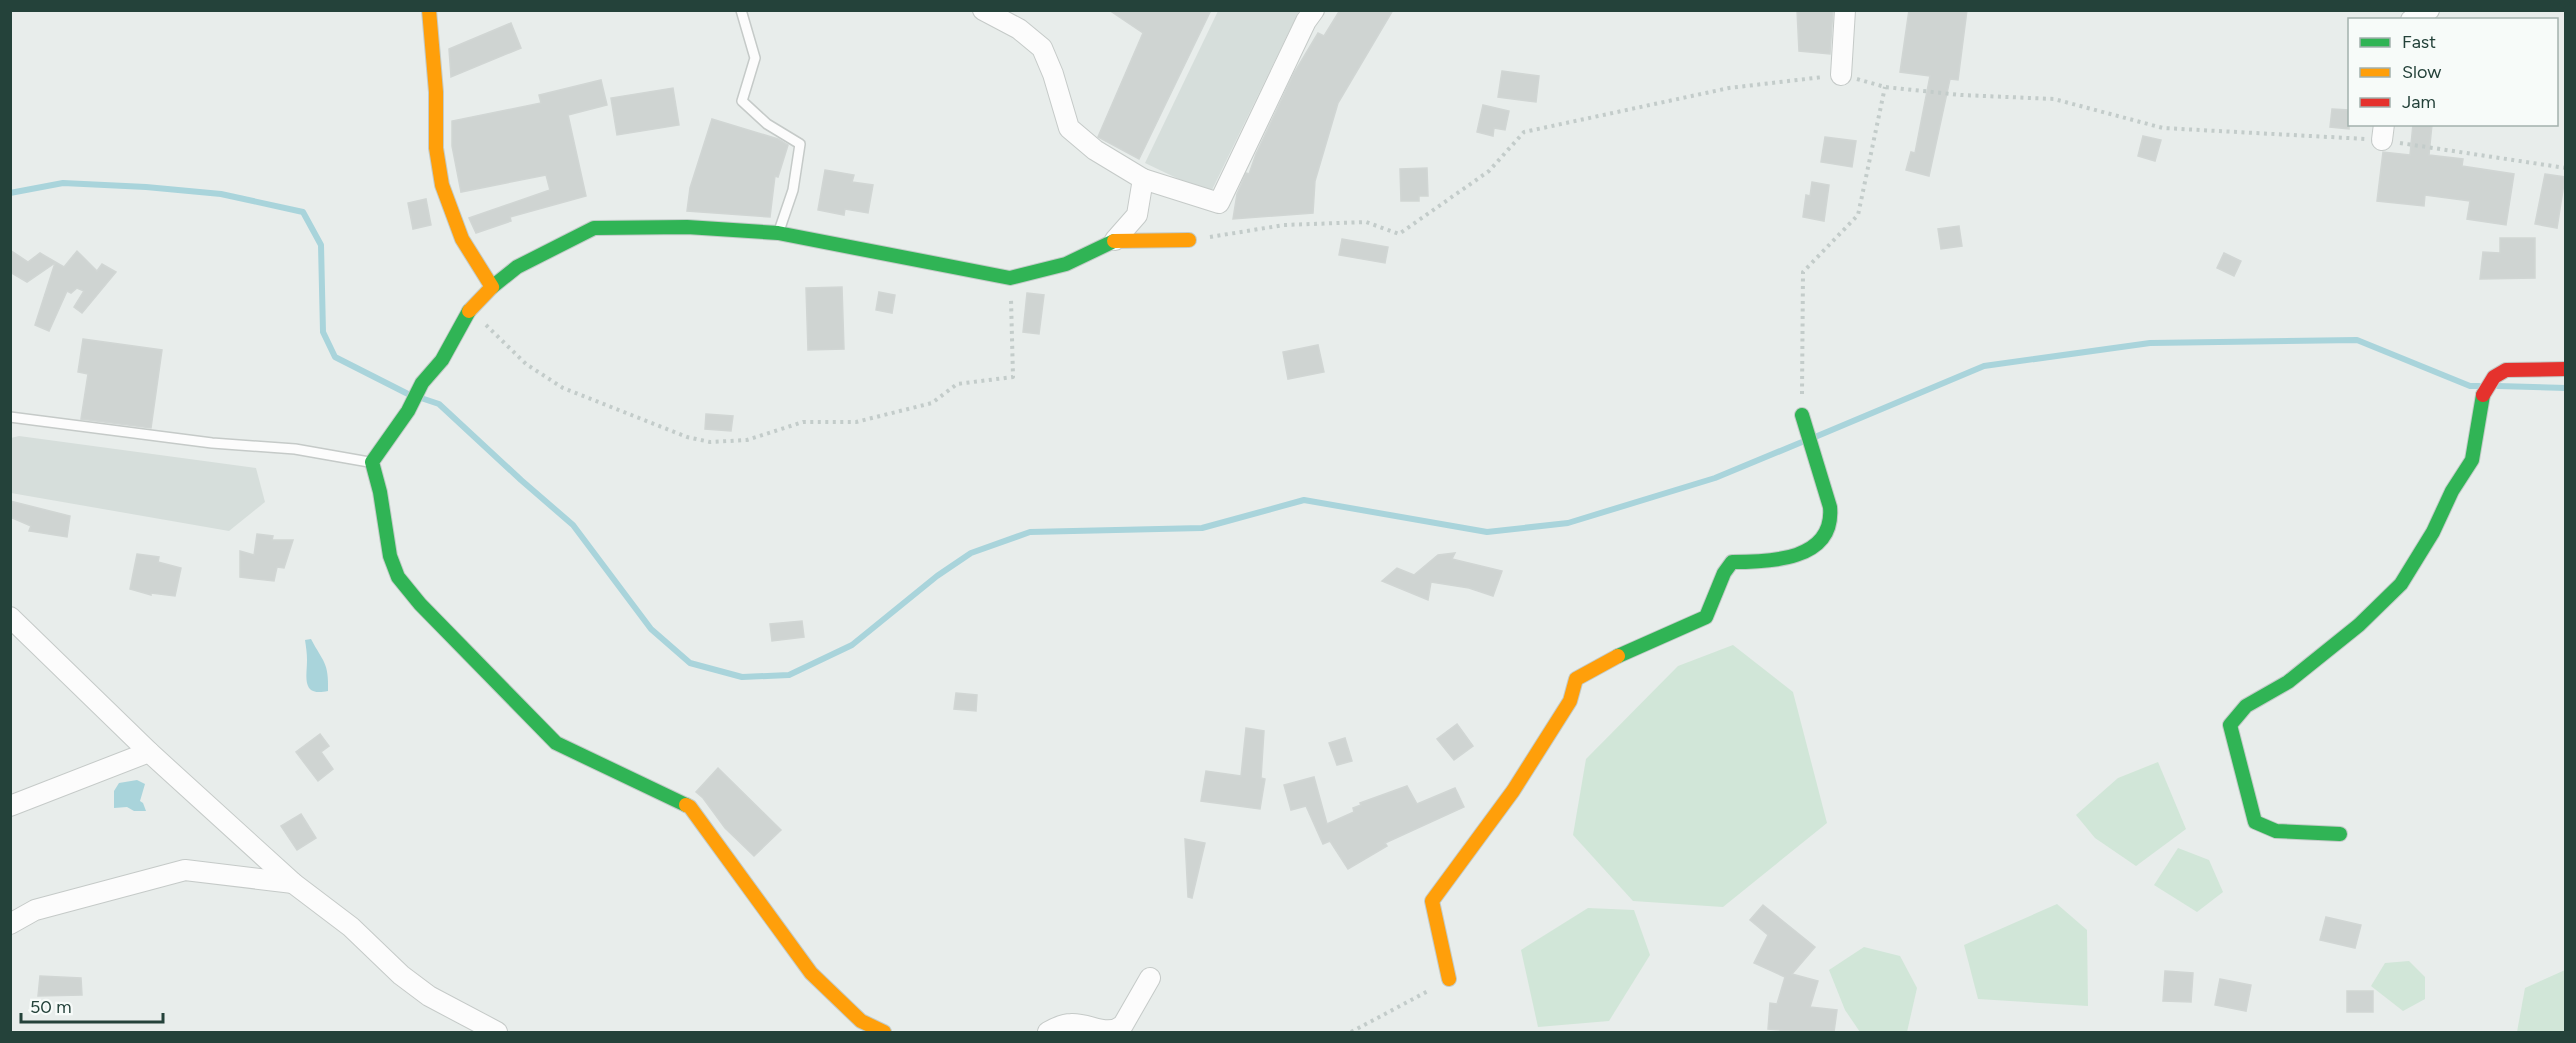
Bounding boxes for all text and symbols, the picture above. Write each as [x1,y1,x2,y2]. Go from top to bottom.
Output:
legend [2348,18,2558,126]
text: Fast [2402,31,2436,53]
text: Slow [2402,61,2441,83]
text: Jam [2402,91,2436,113]
scale bar [21,986,164,1024]
text: 50 m [30,996,72,1018]

